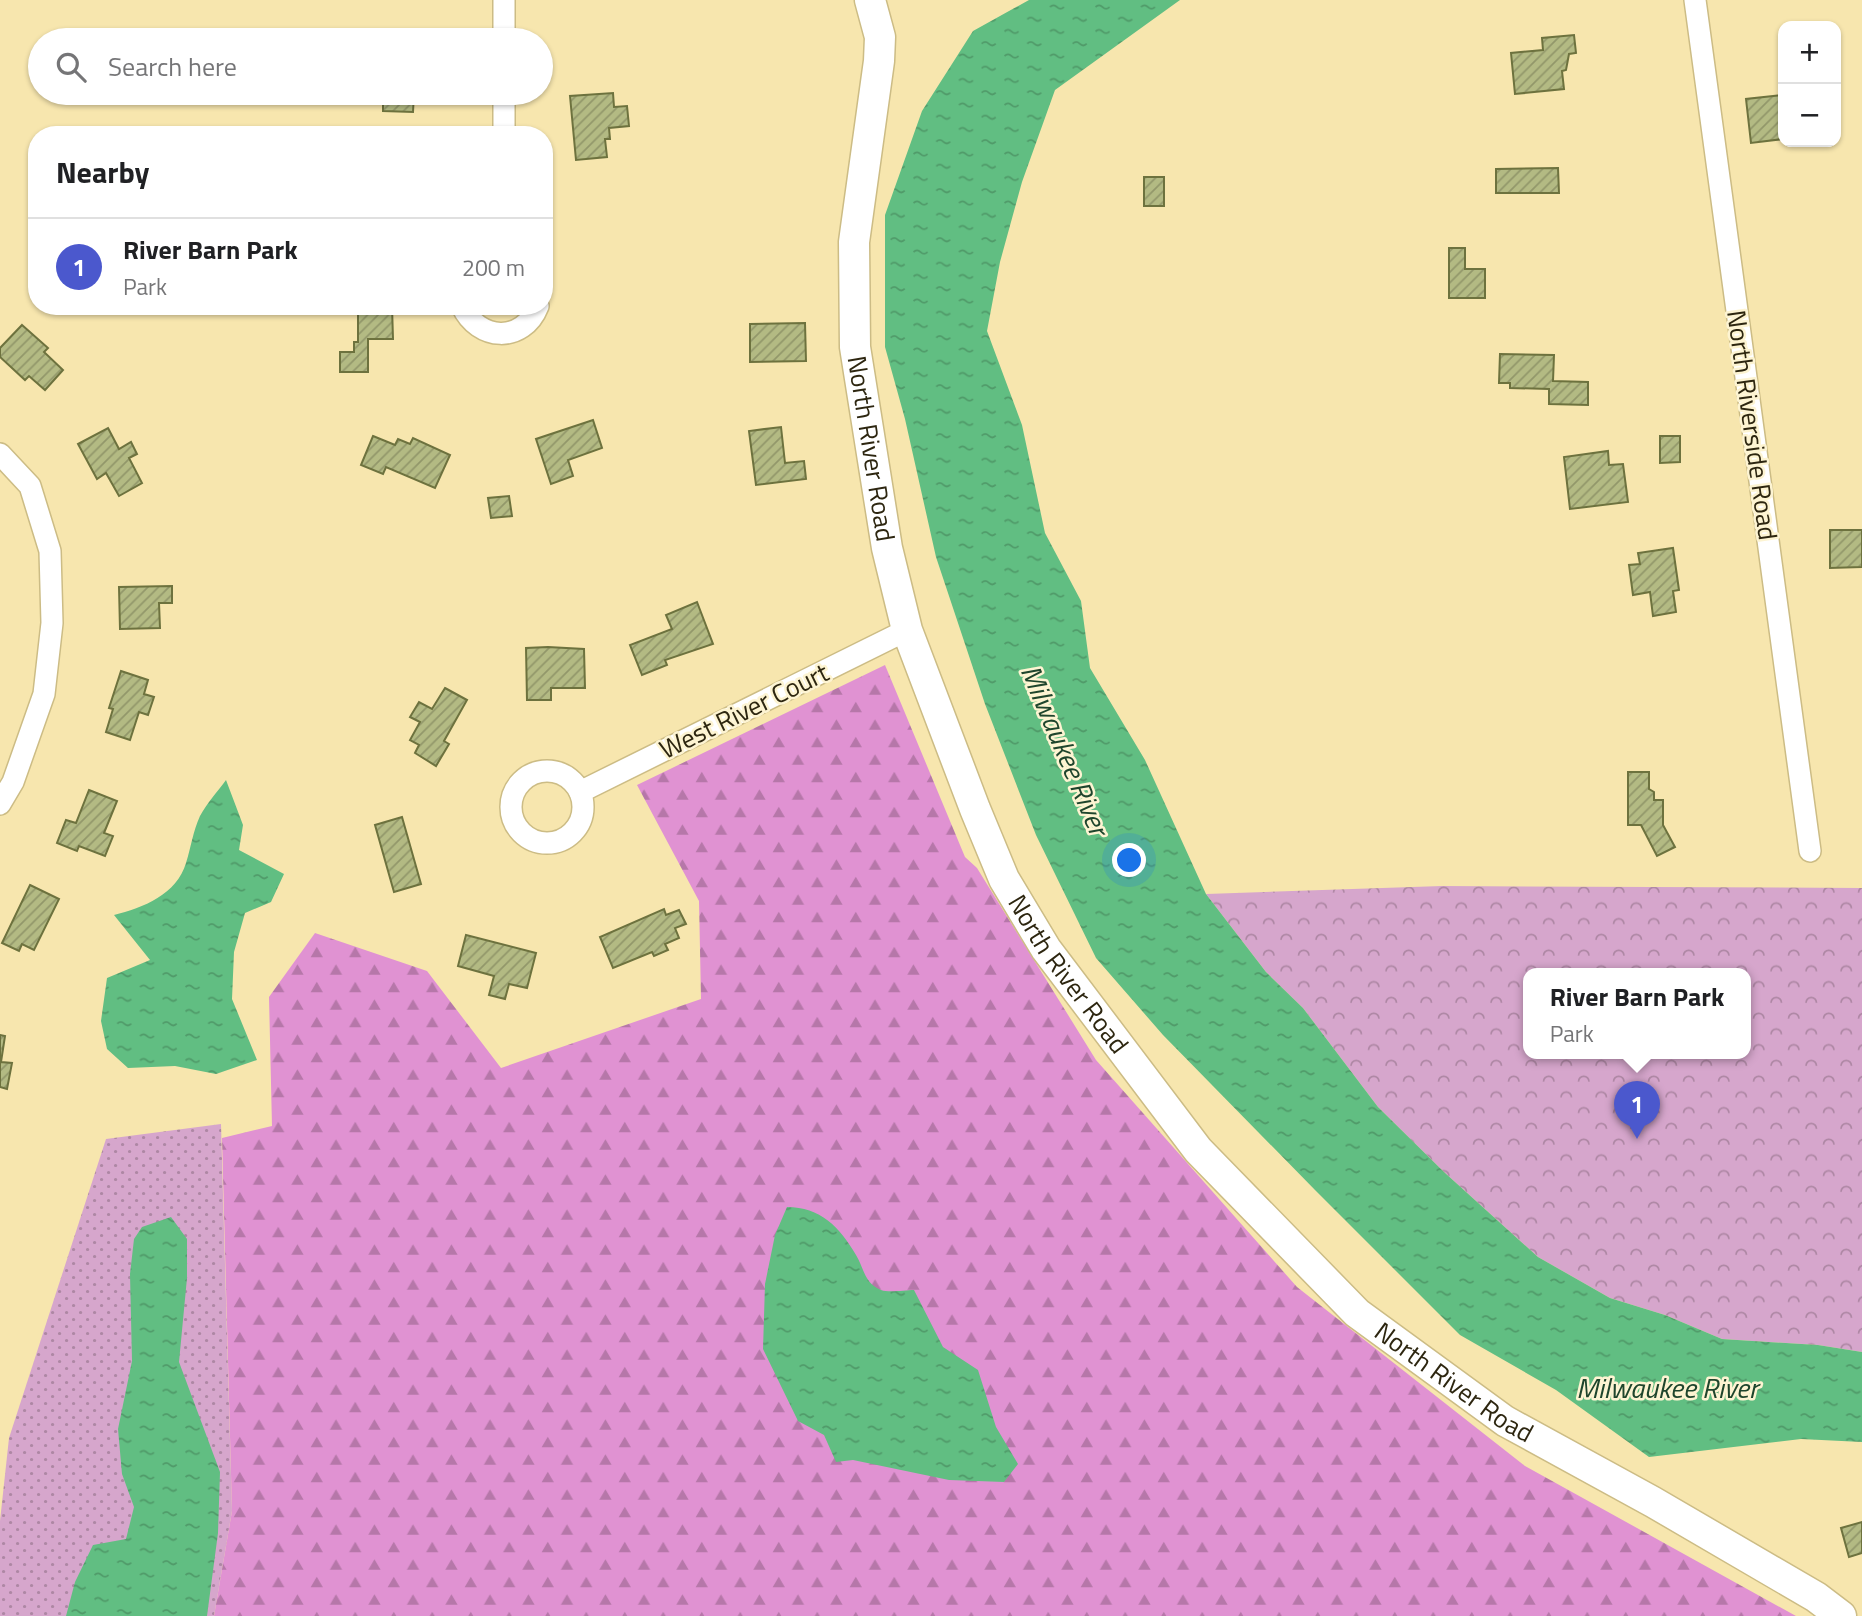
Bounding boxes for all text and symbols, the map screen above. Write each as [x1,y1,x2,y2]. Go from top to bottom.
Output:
map controls [1778,21,1841,147]
button: + [1778,21,1841,84]
search box [28,28,553,105]
text: Search here [108,47,237,86]
icon: search [52,48,90,86]
button: − [1778,84,1841,147]
text: Nearby [56,149,149,195]
text: River Barn Park [123,230,298,269]
text: 1 [73,250,85,285]
text: 200 m [462,250,525,285]
text: Park [123,269,167,304]
street label: North Riverside Road [1717,307,1788,542]
street label: North River Road [838,353,906,544]
street label: West River Court [653,653,835,768]
water label: Milwaukee River [1010,658,1122,845]
your location [1112,843,1146,877]
street label: North River Road [999,887,1138,1062]
popup [1523,968,1751,1059]
text: River Barn Park [1550,977,1724,1016]
text: Park [1550,1016,1594,1051]
pin: 1 [1614,1081,1660,1139]
street label: North River Road [1367,1312,1541,1452]
water label: Milwaukee River [1576,1366,1761,1409]

